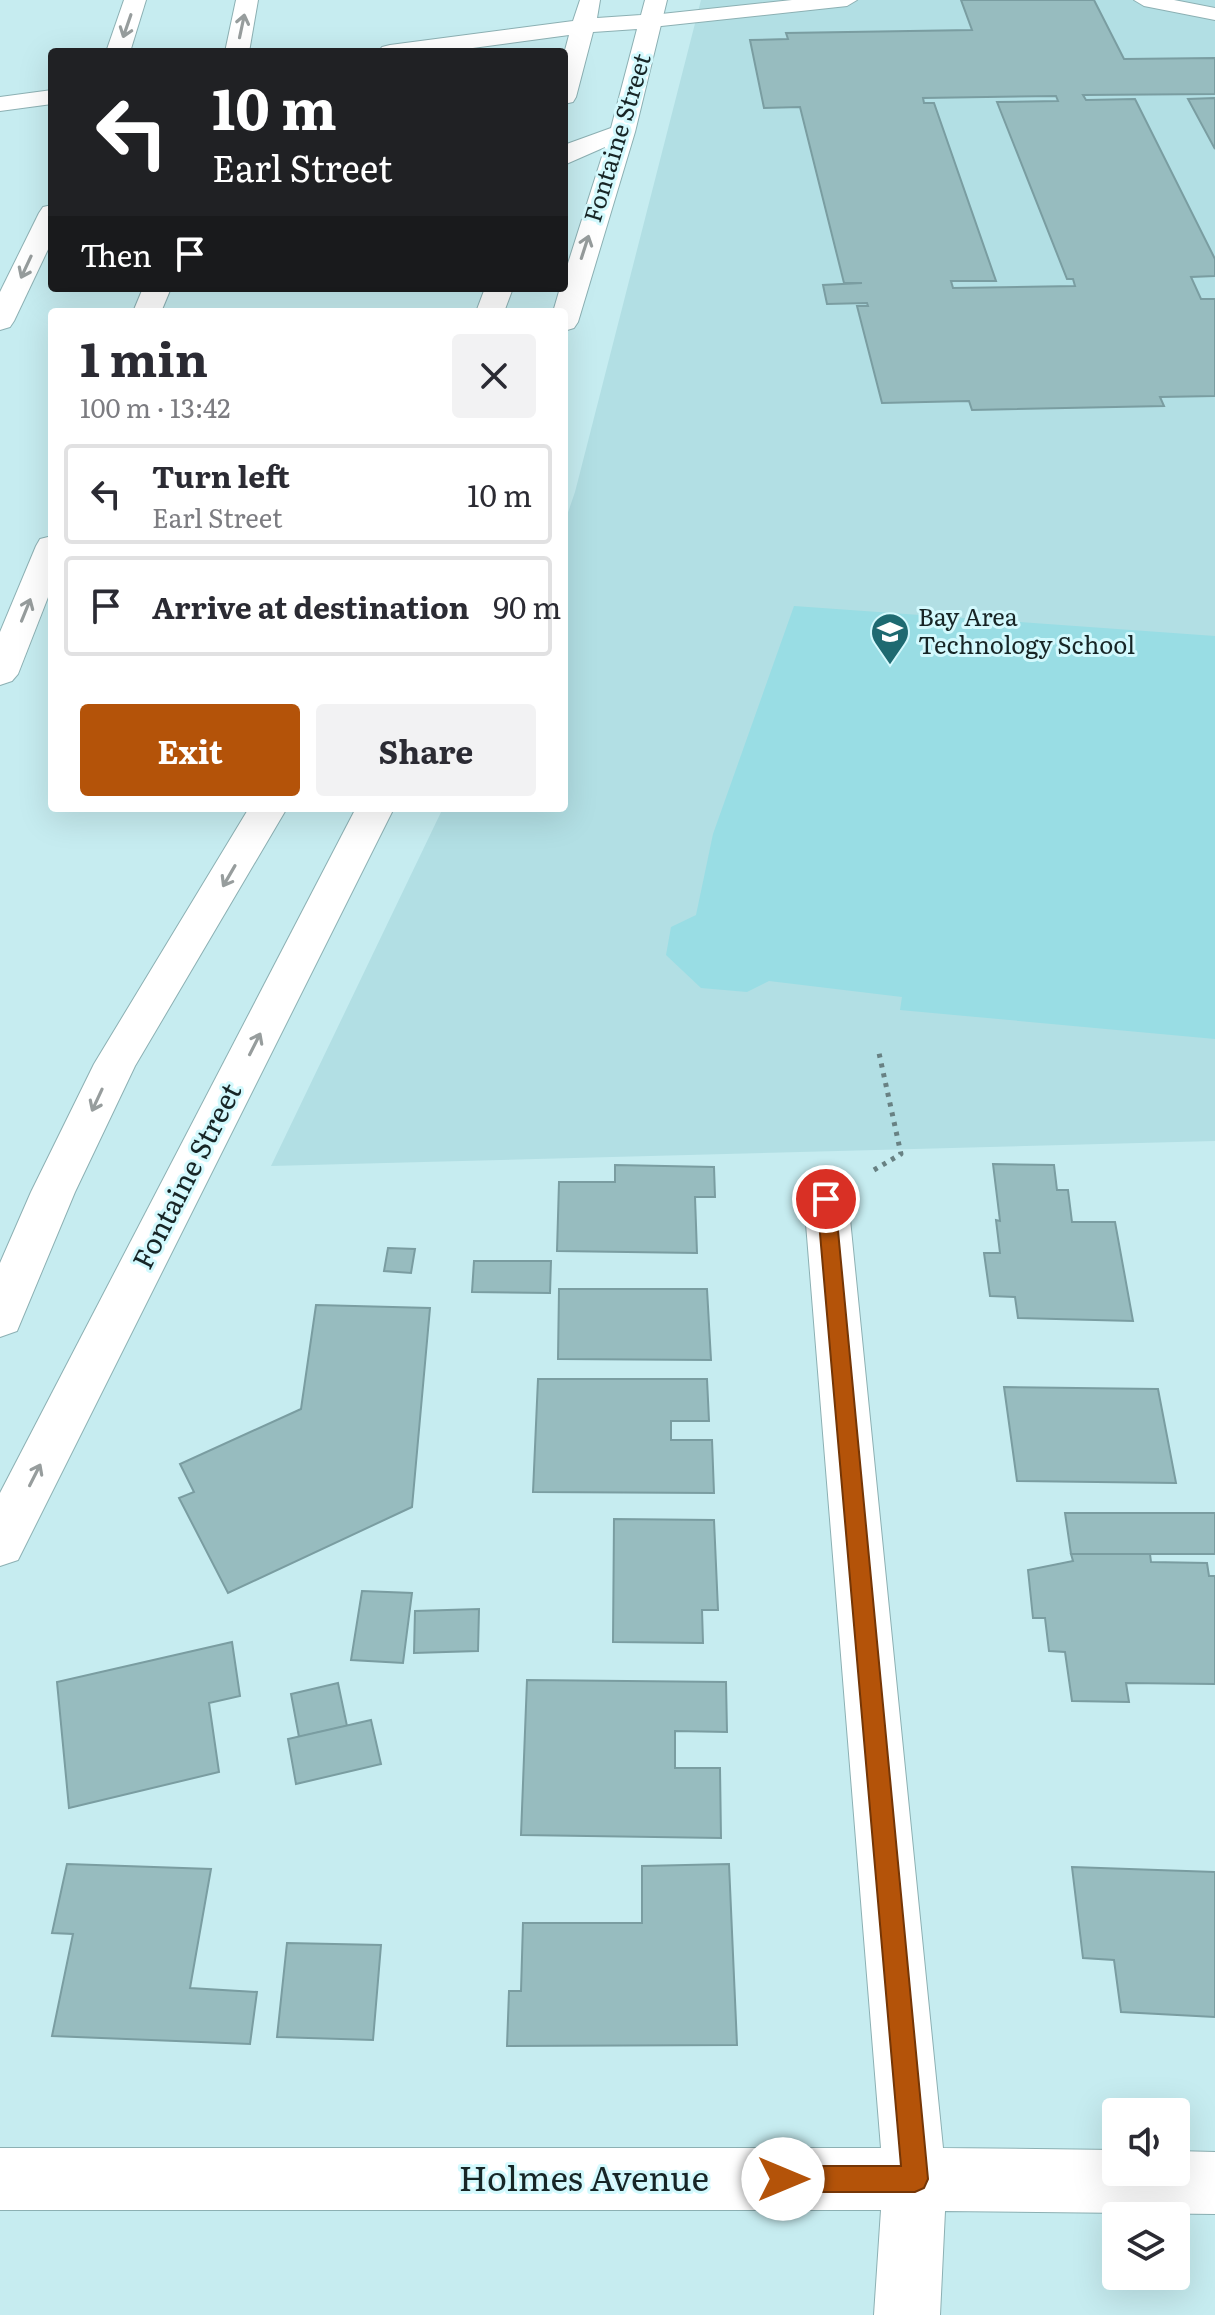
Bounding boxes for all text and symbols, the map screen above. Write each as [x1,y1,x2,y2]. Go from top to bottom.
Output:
one-way arrow [118,13,133,38]
one-way arrow [235,14,250,39]
street label: Fontaine Street [573,48,658,226]
text: 10 m [212,64,337,147]
icon: left [80,80,184,184]
text: Earl Street [212,140,393,193]
text: Then [80,232,152,276]
icon: arrive [168,232,212,276]
one-way arrow [578,235,593,261]
one-way arrow [18,255,33,279]
text: 1 min [80,321,208,392]
button: close [452,334,536,418]
text: 100 m · 13:42 [80,387,230,426]
text: Turn left [152,453,290,497]
icon: left [84,472,128,516]
text: 10 m [467,472,532,516]
text: Earl Street [152,497,282,536]
icon: arrive [84,584,128,628]
text: Arrive at destination [152,584,469,628]
text: 90 m [493,584,561,628]
one-way arrow [20,598,34,623]
place label: Bay Area Technology School [918,598,1135,661]
school or university icon: Bay Area Technology School [869,611,911,666]
button: Exit [80,704,300,796]
button: Share [316,704,536,796]
one-way arrow [221,863,236,887]
one-way arrow [248,1032,263,1056]
street label: Fontaine Street [120,1074,251,1276]
one-way arrow [89,1087,104,1111]
pin [792,1165,860,1233]
icon: arrive [804,1177,848,1221]
one-way arrow [28,1463,43,1487]
map controls [1102,2098,1190,2290]
button: sound [1102,2098,1190,2186]
position arrow [741,2137,825,2221]
street label: Holmes Avenue [459,2151,709,2201]
button: layers [1102,2202,1190,2290]

